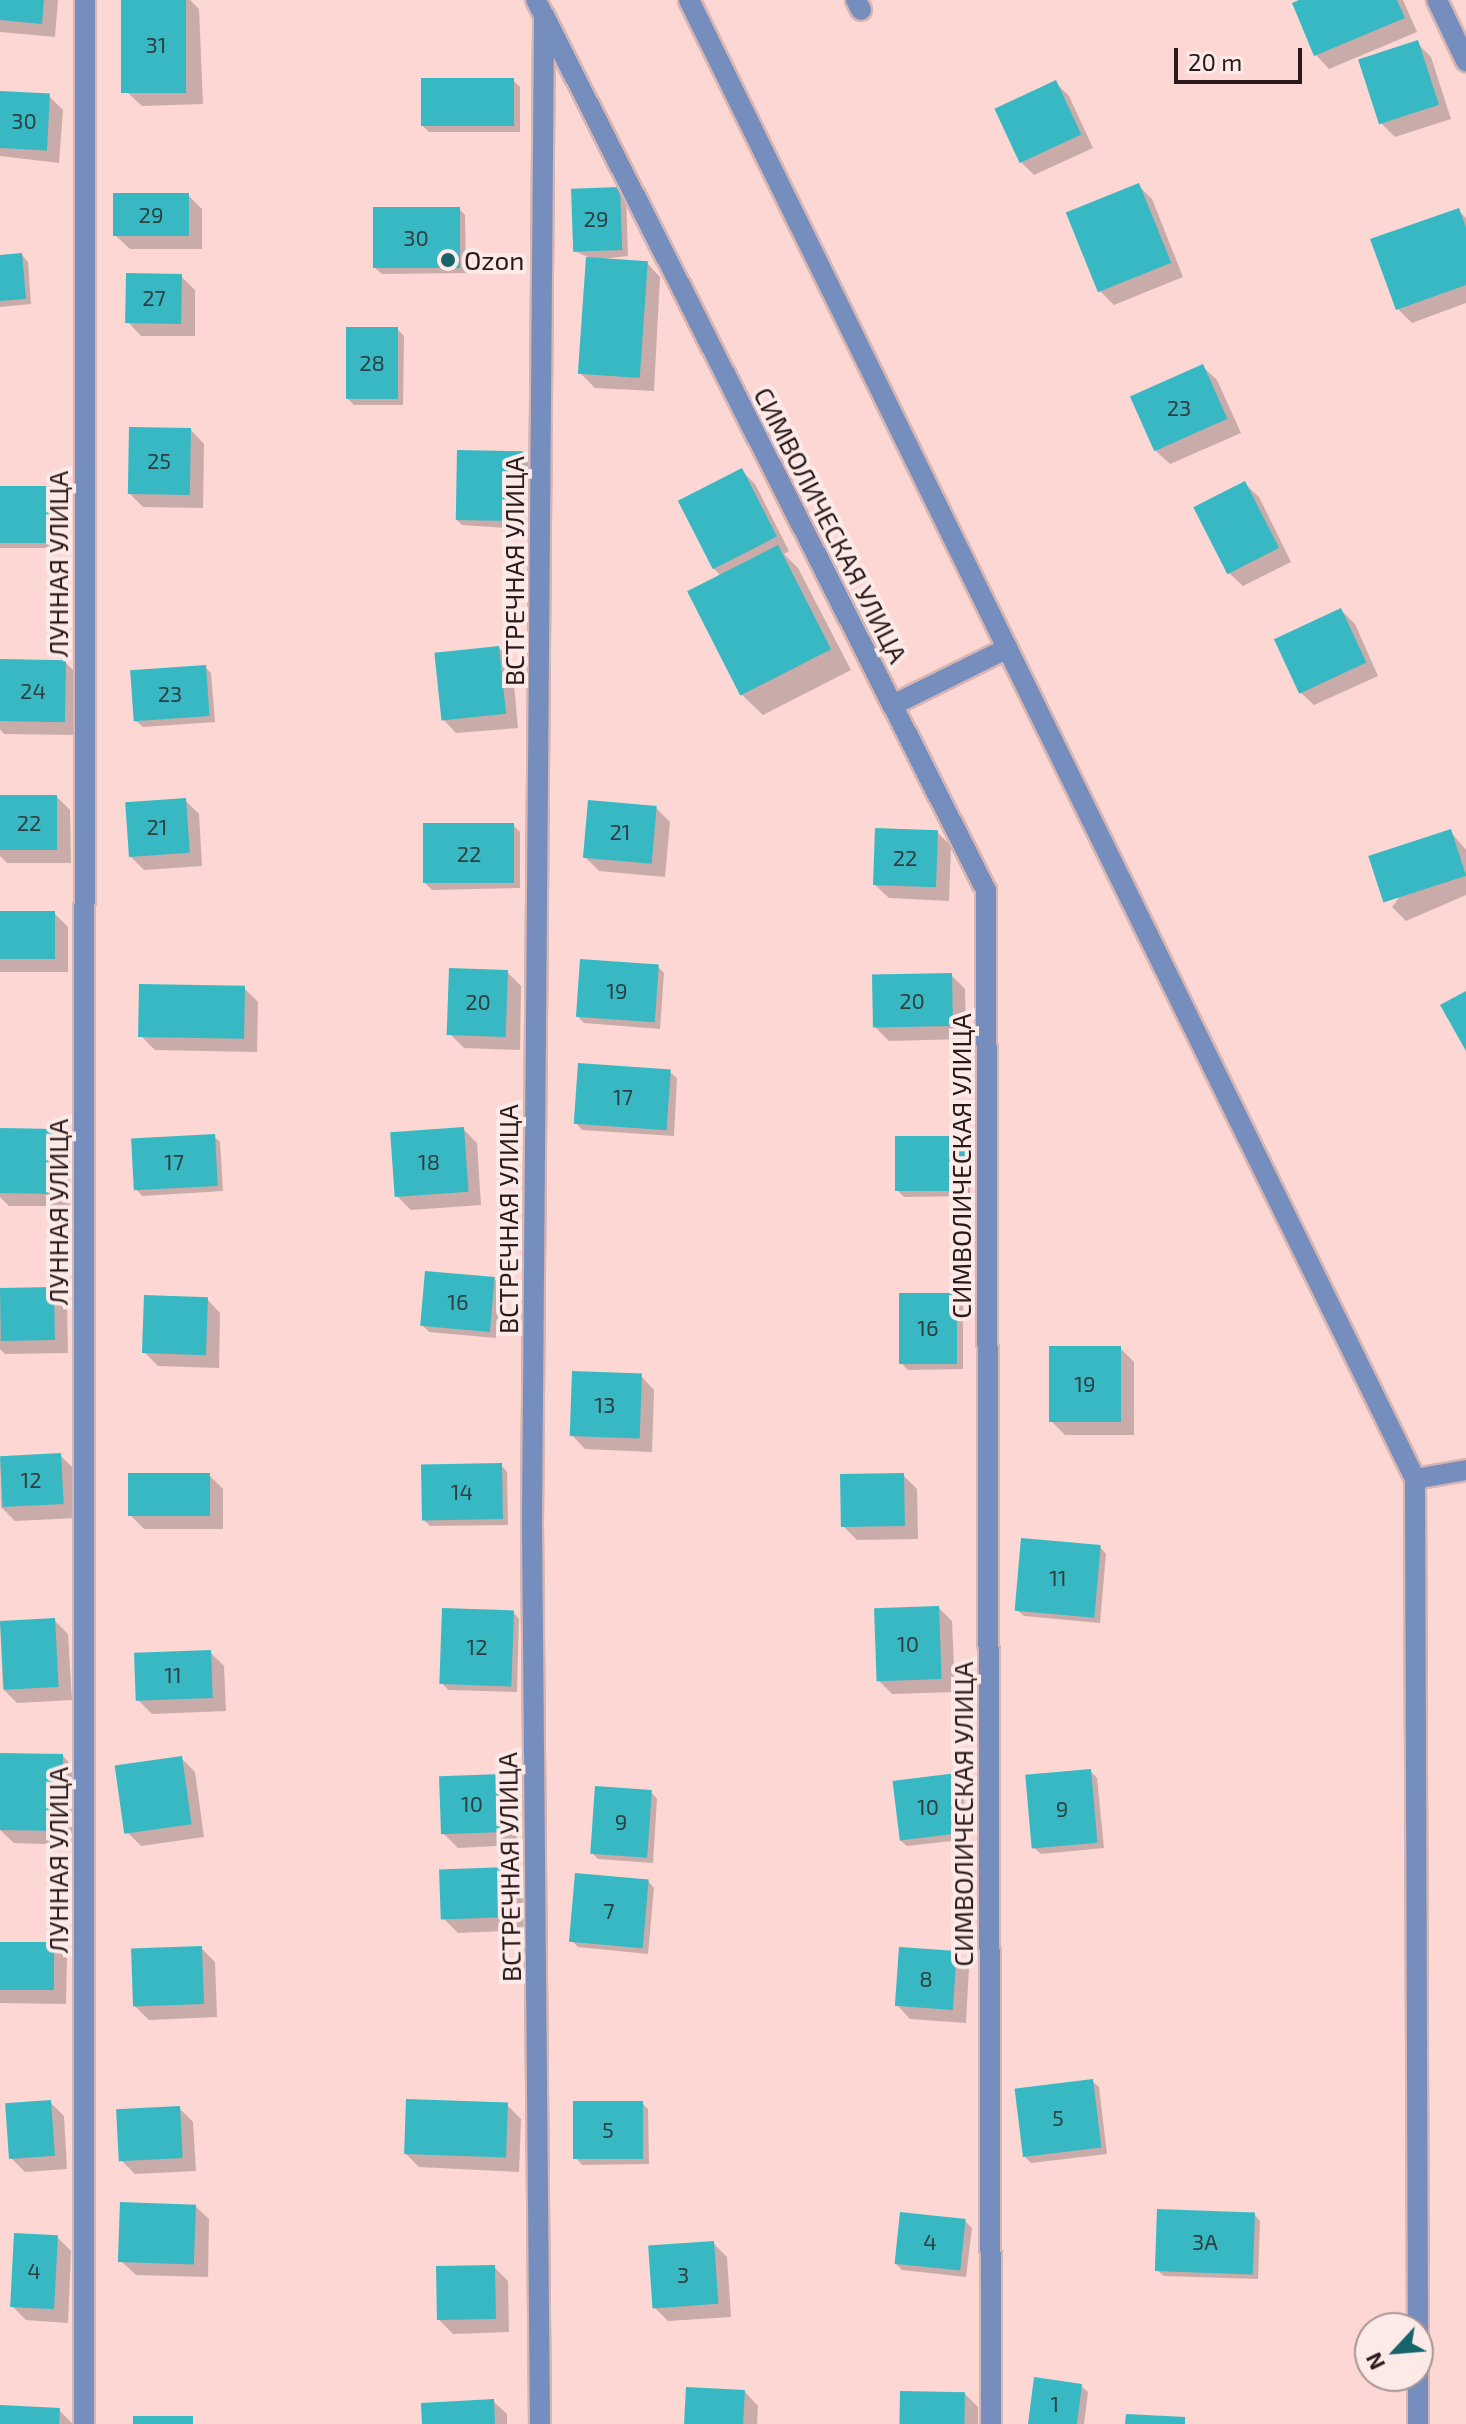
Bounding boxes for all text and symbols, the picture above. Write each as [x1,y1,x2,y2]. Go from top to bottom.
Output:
house number: 31 [146,32,166,58]
scale bar [1178,32,1306,82]
text: 20 m [1188,47,1242,76]
house number: 30 [11,108,37,134]
house number: 29 [139,202,163,228]
house number: 29 [584,206,608,232]
house number: 30 [403,225,429,251]
place label: Ozon [464,244,524,276]
marker: Ozon [439,251,457,269]
house number: 27 [142,285,166,311]
house number: 28 [359,350,385,376]
street label: СИМВОЛИЧЕСКАЯ УЛИЦА [748,382,914,668]
house number: 23 [1167,395,1191,421]
house number: 25 [147,448,171,474]
street label: ВСТРЕЧНАЯ УЛИЦА [498,456,530,686]
street label: ЛУННАЯ УЛИЦА [42,471,74,657]
house number: 24 [20,678,46,704]
house number: 23 [158,681,182,707]
house number: 22 [17,810,41,836]
house number: 21 [146,814,168,840]
house number: 21 [609,819,631,845]
house number: 22 [457,841,481,867]
house number: 22 [893,845,917,871]
house number: 19 [606,978,628,1004]
house number: 20 [899,988,925,1014]
house number: 20 [465,989,491,1015]
street label: СИМВОЛИЧЕСКАЯ УЛИЦА [945,1013,977,1319]
house number: 17 [613,1084,633,1110]
street label: ВСТРЕЧНАЯ УЛИЦА [492,1104,524,1334]
street label: ЛУННАЯ УЛИЦА [42,1119,74,1305]
house number: 17 [164,1149,184,1175]
house number: 18 [418,1149,440,1175]
house number: 16 [447,1289,469,1315]
house number: 16 [917,1315,939,1341]
house number: 19 [1074,1371,1096,1397]
house number: 13 [595,1392,615,1418]
house number: 12 [20,1467,42,1493]
house number: 14 [451,1479,473,1505]
house number: 11 [1049,1565,1067,1591]
house number: 10 [897,1631,919,1657]
house number: 12 [466,1634,488,1660]
street label: СИМВОЛИЧЕСКАЯ УЛИЦА [947,1661,979,1967]
house number: 11 [164,1662,182,1688]
street label: ВСТРЕЧНАЯ УЛИЦА [491,1752,527,1982]
street label: ЛУННАЯ УЛИЦА [42,1767,74,1953]
house number: 10 [461,1791,483,1817]
house number: 10 [917,1794,939,1820]
house number: 9 [1056,1796,1068,1822]
house number: 9 [615,1809,627,1835]
house number: 7 [603,1898,615,1924]
house number: 8 [919,1966,933,1992]
house number: 5 [1052,2105,1064,2131]
house number: 5 [602,2117,614,2143]
house number: 4 [923,2229,937,2255]
house number: 3А [1192,2229,1218,2255]
house number: 4 [27,2258,41,2284]
house number: 3 [677,2262,689,2288]
north arrow [1354,2312,1434,2392]
text: N [1359,2349,1389,2374]
house number: 1 [1051,2391,1059,2417]

